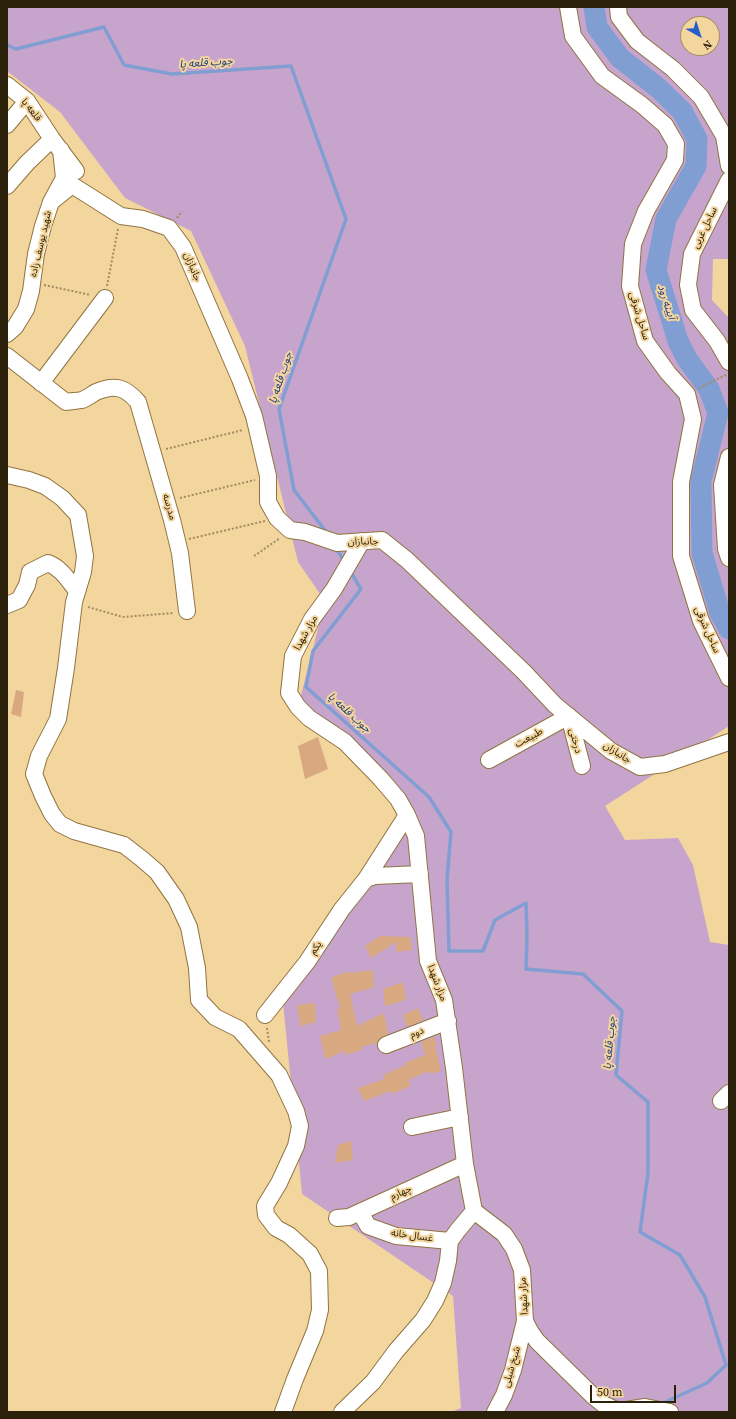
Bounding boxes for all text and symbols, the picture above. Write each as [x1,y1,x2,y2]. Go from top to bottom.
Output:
north arrow [680,16,720,56]
text: N [699,37,715,53]
water label: جوب قلعه پا [179,55,233,71]
street label: قلعه پا [18,96,44,124]
street label: ساحل غربی [690,205,720,251]
street label: شهید یوسف زاده [28,210,54,278]
street label: جانبازان [181,251,203,283]
water label: آیینه رود [654,283,678,321]
street label: ساحل شرقی [626,291,652,341]
water label: جوب قلعه پا [266,351,296,405]
street label: مدرسه [160,493,178,521]
street label: جانبازان [348,536,378,548]
street label: ساحل شرقی [691,605,723,655]
street label: مزار شهدا [292,613,320,653]
water label: جوب قلعه پا [325,690,373,736]
street label: طبیعت [513,725,545,751]
street label: درختی [566,727,584,755]
street label: جانبازان [601,740,633,766]
street label: یکم [307,939,325,957]
street label: مزار شهدا [425,963,449,1003]
water label: جوب قلعه پا [601,1016,619,1070]
street label: دوم [408,1025,426,1041]
street label: چهارم [389,1183,413,1203]
street label: غسال خانه [390,1227,434,1245]
street label: مزار شهدا [517,1277,531,1315]
street label: شیخ شبلی [500,1345,524,1389]
scale bar [592,1377,678,1403]
text: 50 m [597,1384,623,1400]

